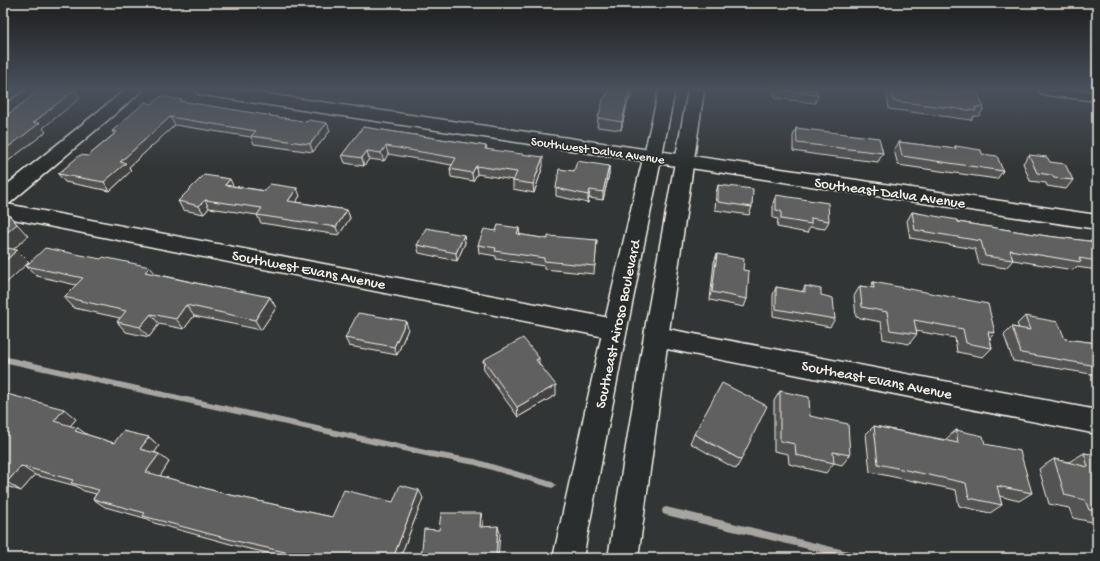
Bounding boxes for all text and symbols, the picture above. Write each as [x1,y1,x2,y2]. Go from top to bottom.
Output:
street label: Southwest Dalva Avenue [530,135,666,168]
street label: Southeast Dalva Avenue [813,174,967,214]
street label: Southeast Airoso Boulevard [592,237,646,410]
street label: Southwest Evans Avenue [230,247,387,295]
street label: Southeast Evans Avenue [800,358,954,404]

